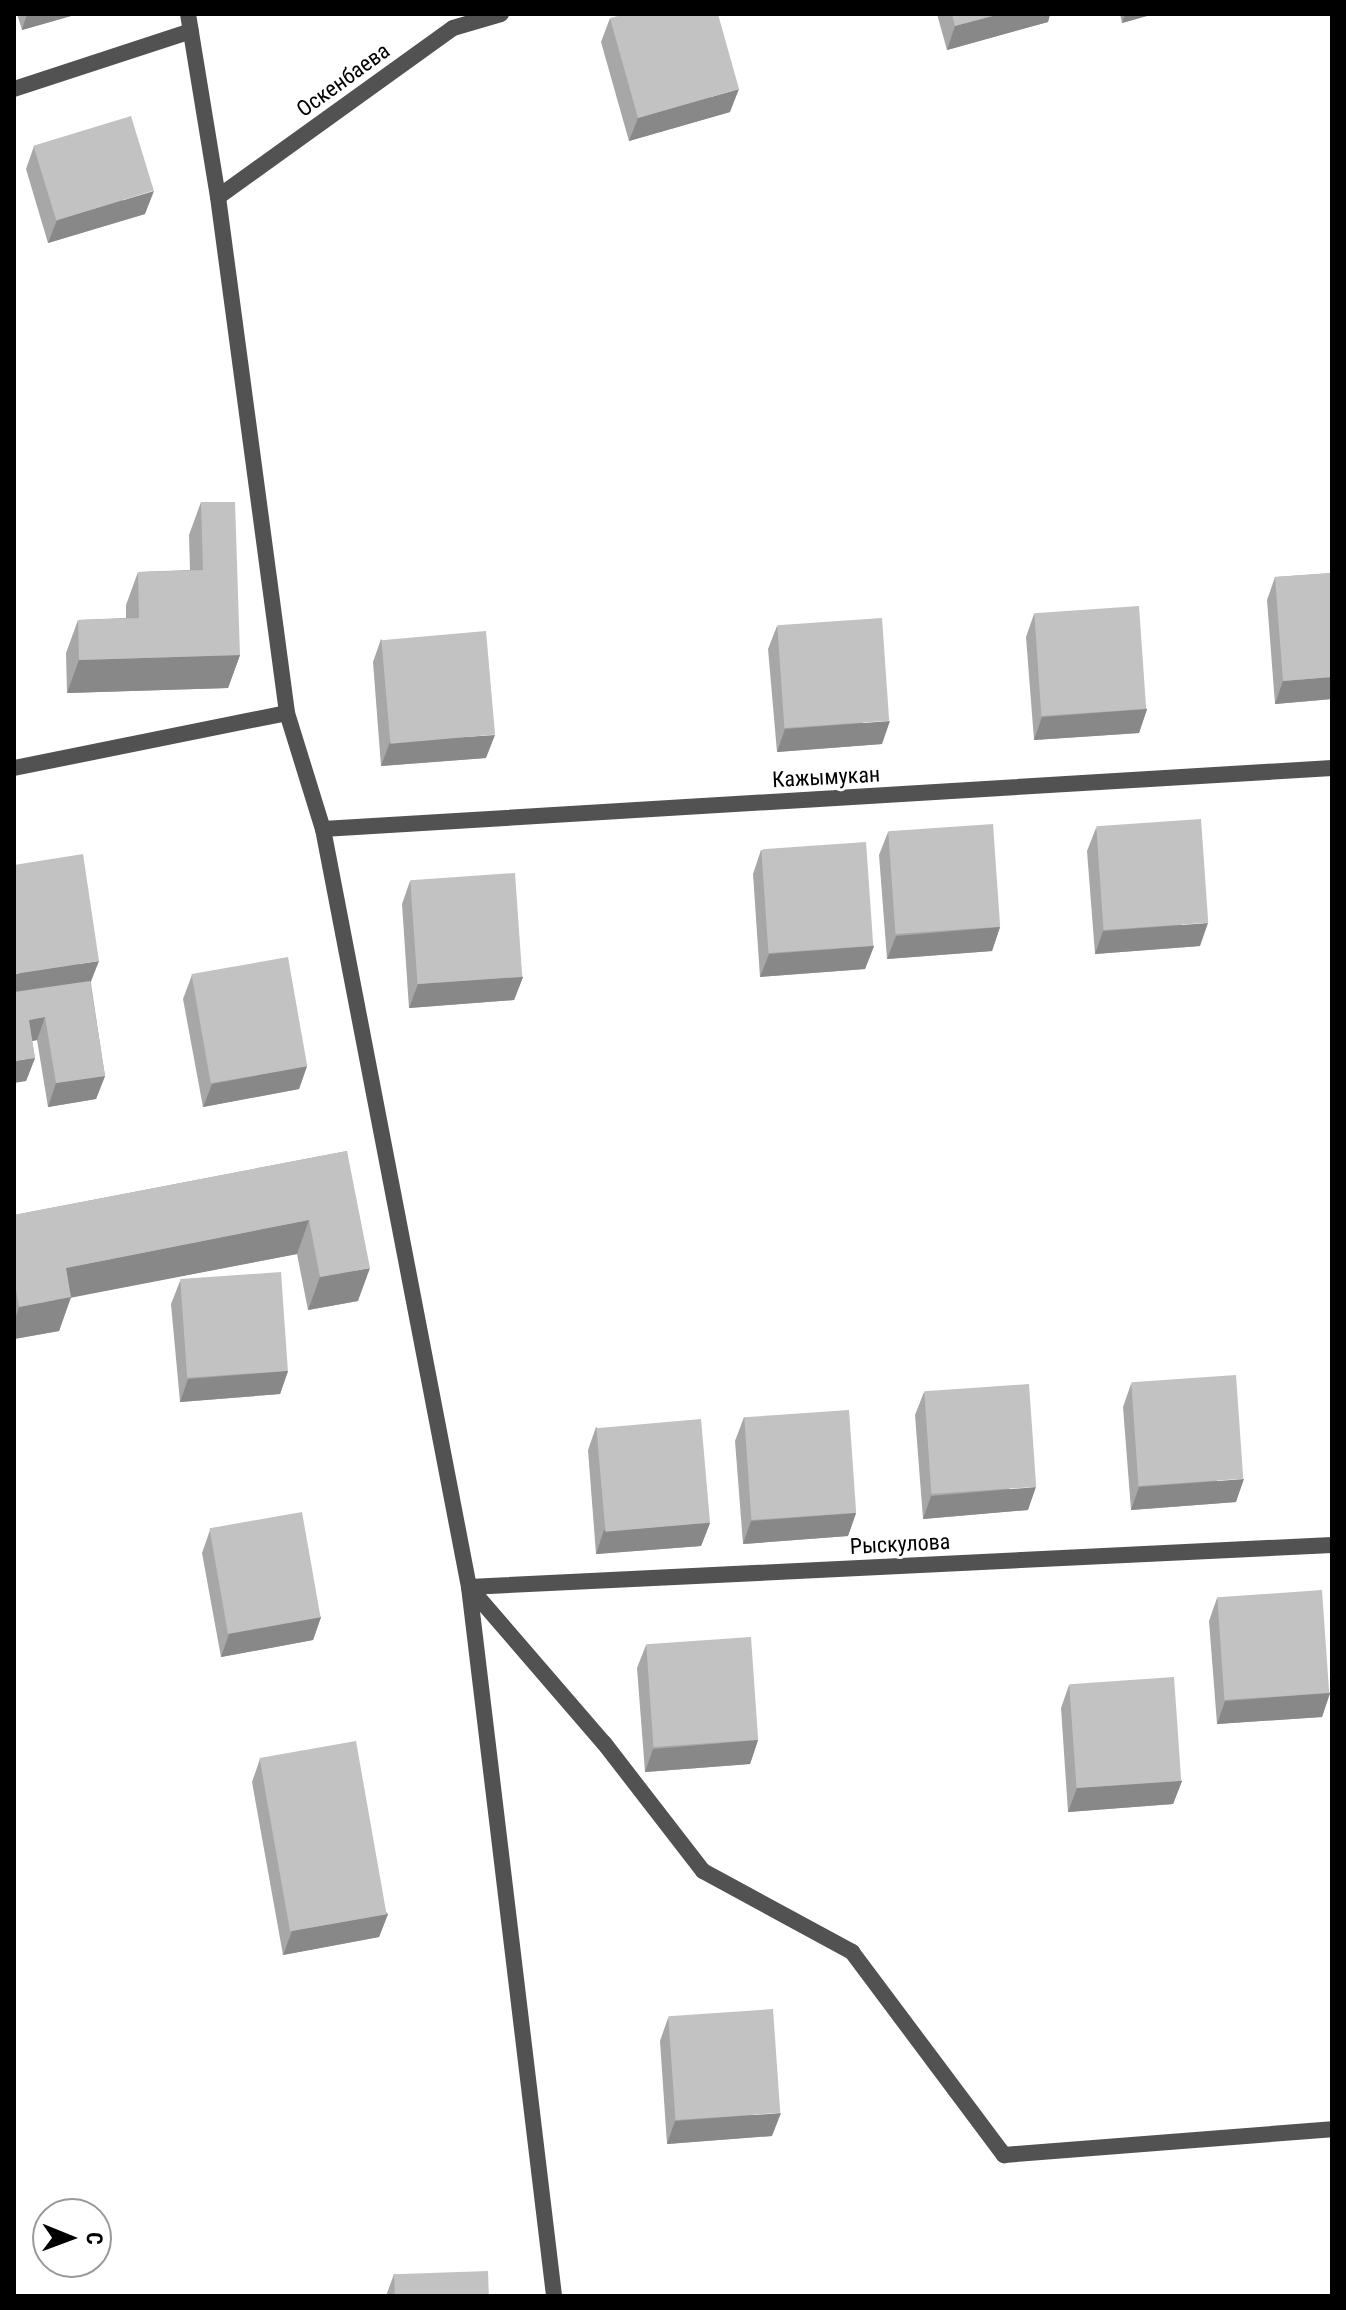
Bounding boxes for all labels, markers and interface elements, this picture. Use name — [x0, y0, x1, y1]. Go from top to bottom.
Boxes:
street label: Оскенбаева — [291, 37, 395, 123]
street label: Кажымукан — [771, 761, 881, 793]
street label: Рыскулова — [849, 1528, 951, 1560]
north arrow — [32, 2198, 112, 2278]
text: С — [82, 2232, 107, 2245]

